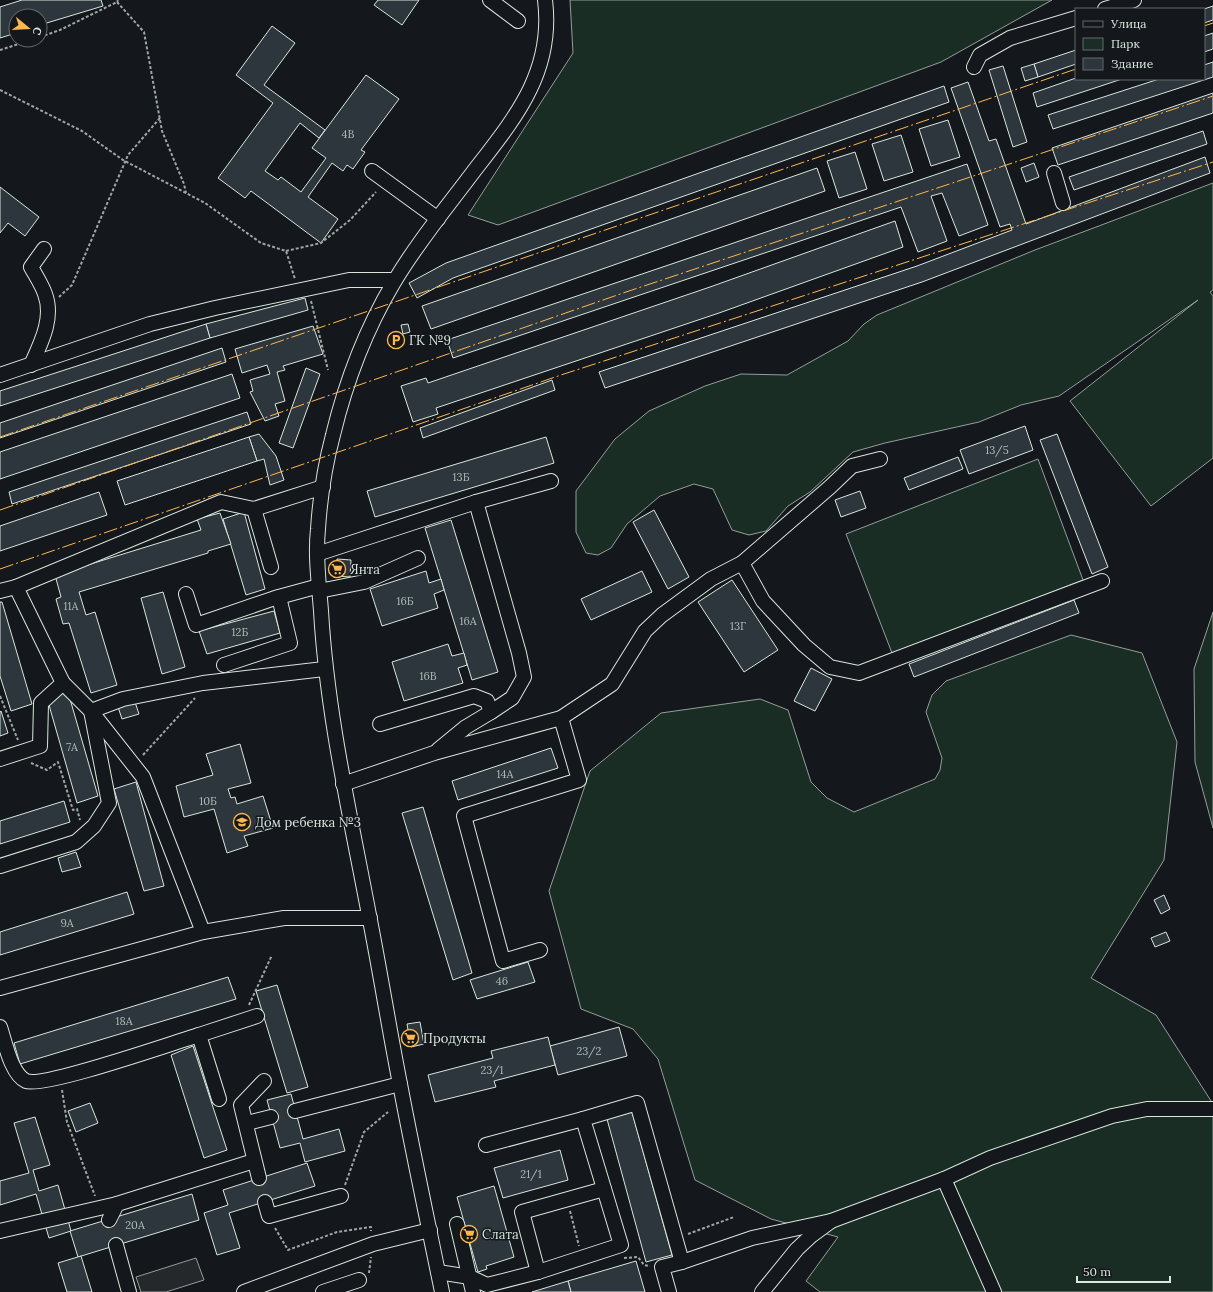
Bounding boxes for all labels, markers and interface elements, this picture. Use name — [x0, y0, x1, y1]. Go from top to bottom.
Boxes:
north arrow — [8, 8, 48, 48]
legend — [1075, 8, 1205, 80]
text: Улица — [1110, 16, 1147, 31]
text: С — [30, 25, 45, 37]
text: Парк — [1111, 36, 1140, 51]
text: Здание — [1111, 56, 1154, 71]
house number: 4В — [342, 127, 355, 141]
parking icon: ГК №9 — [386, 330, 406, 350]
place label: ГК №9 — [409, 332, 451, 349]
house number: 13/5 — [985, 443, 1009, 458]
house number: 13Б — [453, 470, 470, 484]
supermarket icon: Янта — [327, 559, 347, 579]
place label: Янта — [350, 561, 380, 578]
house number: 16Б — [396, 594, 414, 608]
house number: 11А — [63, 599, 80, 613]
house number: 16А — [459, 614, 478, 628]
house number: 13Г — [730, 619, 746, 633]
house number: 12Б — [232, 625, 249, 639]
house number: 16В — [419, 669, 437, 683]
house number: 7А — [66, 740, 79, 754]
house number: 14А — [497, 767, 515, 781]
house number: 10Б — [199, 794, 217, 808]
school or university icon: Дом ребенка №3 — [232, 812, 252, 832]
place label: Дом ребенка №3 — [255, 814, 361, 831]
house number: 9А — [60, 916, 75, 930]
house number: 46 — [496, 974, 508, 988]
house number: 18А — [115, 1014, 134, 1028]
supermarket icon: Продукты — [400, 1028, 420, 1048]
place label: Продукты — [423, 1030, 486, 1047]
house number: 23/2 — [577, 1044, 602, 1059]
house number: 23/1 — [480, 1063, 504, 1078]
house number: 21/1 — [520, 1167, 542, 1182]
house number: 20А — [125, 1218, 146, 1232]
supermarket icon: Слата — [459, 1224, 479, 1244]
place label: Слата — [482, 1226, 519, 1243]
scale bar — [1077, 1258, 1170, 1284]
text: 50 m — [1083, 1264, 1111, 1279]

